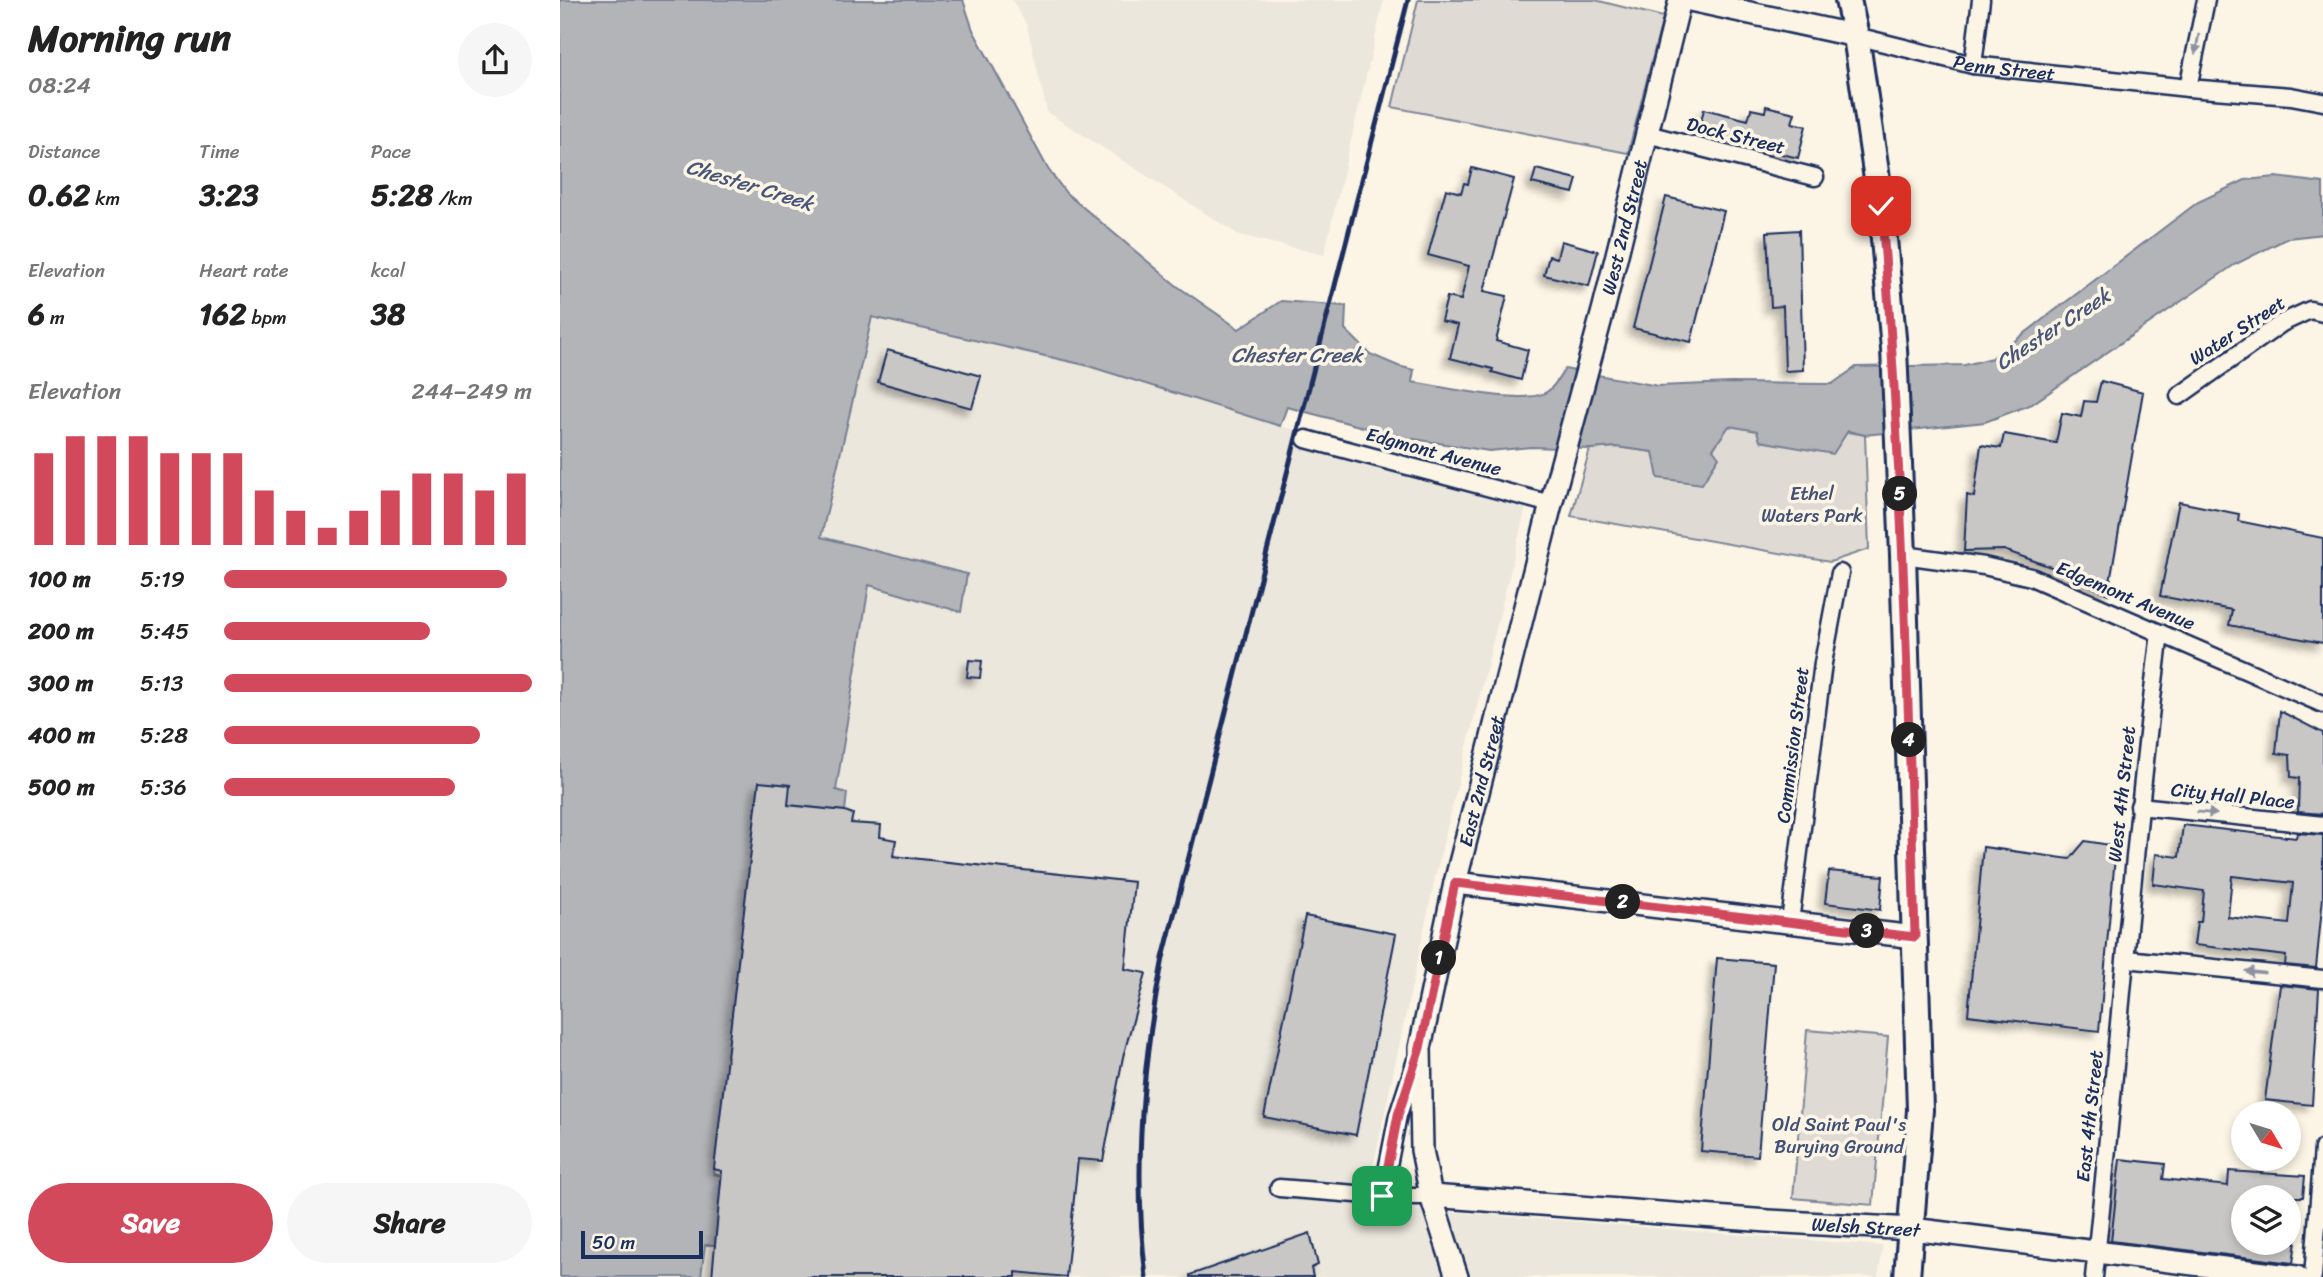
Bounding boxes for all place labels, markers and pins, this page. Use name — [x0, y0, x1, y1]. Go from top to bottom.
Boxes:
pin — [1851, 176, 1911, 236]
pin: 5 — [1882, 476, 1918, 512]
pin: 4 — [1892, 722, 1926, 758]
pin: 2 — [1606, 884, 1640, 920]
pin: 3 — [1850, 914, 1884, 948]
pin: 1 — [1422, 940, 1456, 976]
pin — [1352, 1166, 1412, 1226]

